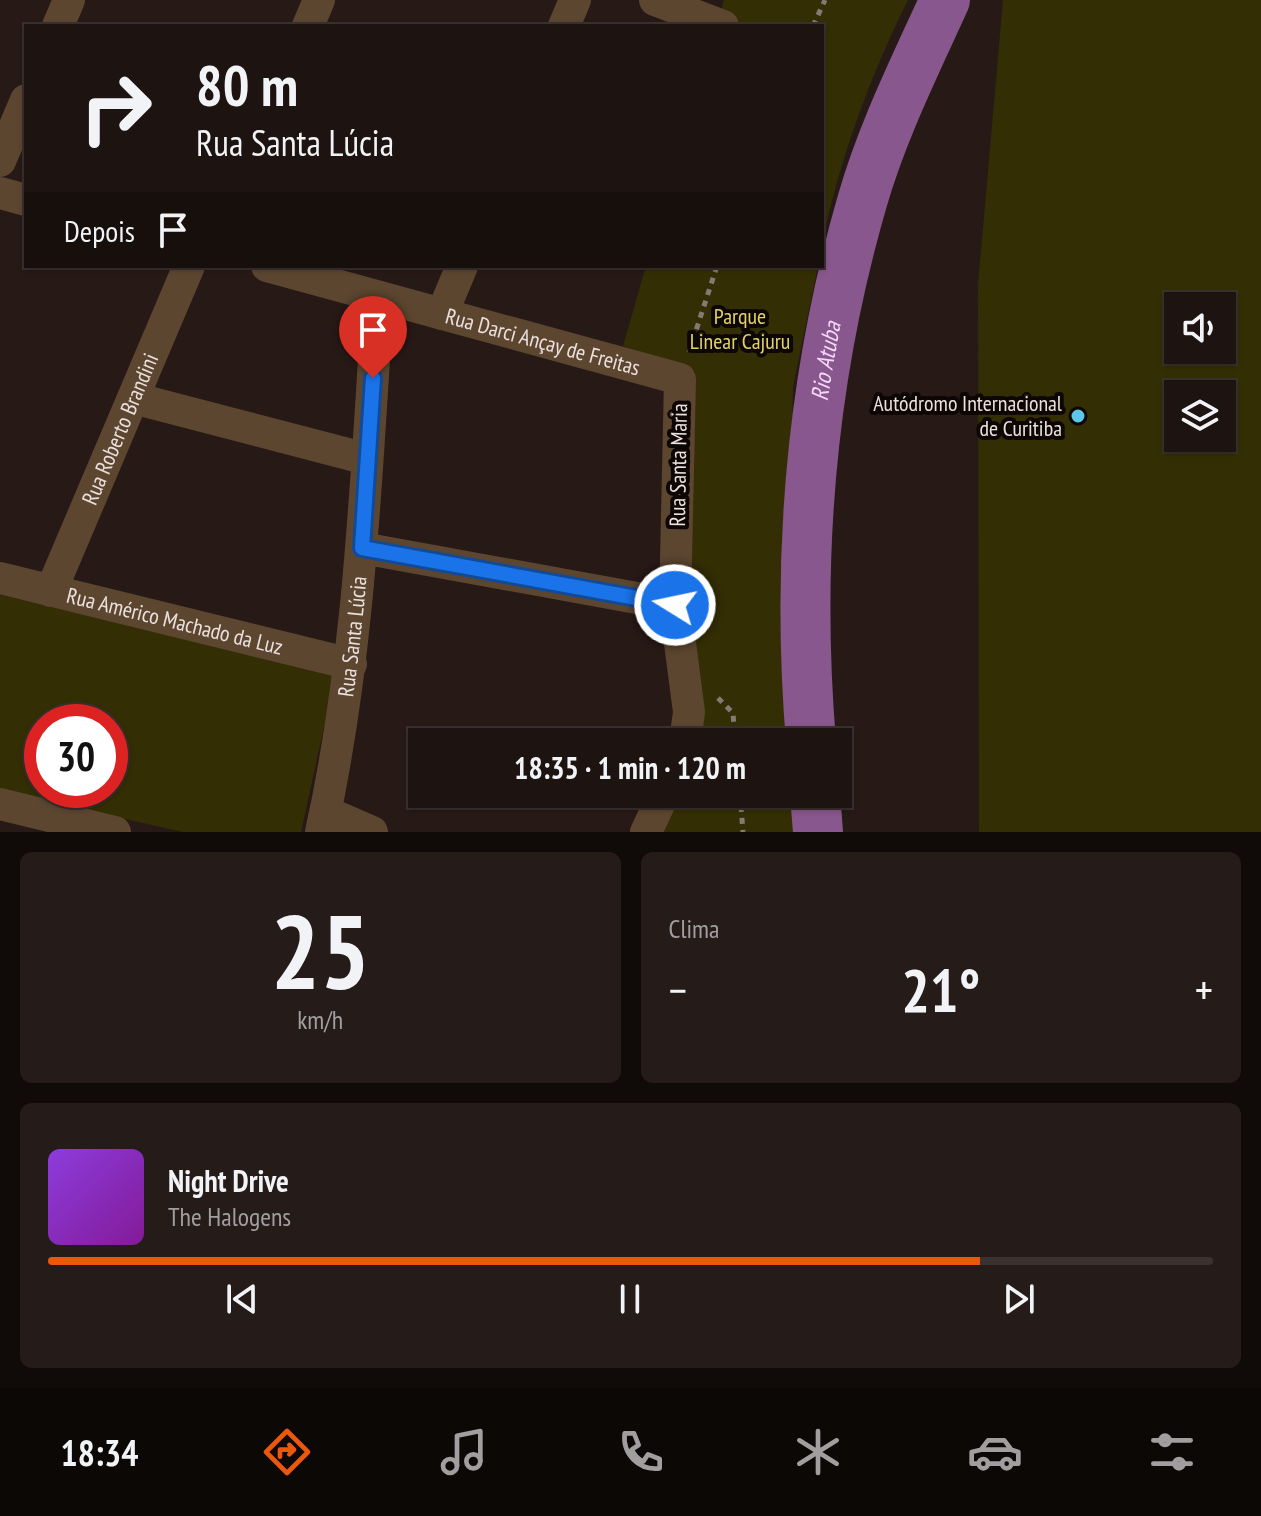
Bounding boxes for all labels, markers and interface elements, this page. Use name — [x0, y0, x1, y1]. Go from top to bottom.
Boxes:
text: 80 m — [196, 49, 298, 121]
icon: right — [64, 56, 168, 160]
text: Rua Santa Lúcia — [196, 119, 394, 166]
icon: arrive — [151, 208, 195, 252]
text: Depois — [64, 211, 135, 250]
map controls — [1164, 292, 1236, 452]
button: sound — [1164, 292, 1236, 364]
pin — [339, 296, 407, 378]
street label: Rua Darci Ançay de Freitas — [443, 302, 643, 381]
park label: Parque Linear Cajuru — [690, 302, 790, 355]
icon: arrive — [351, 308, 395, 352]
water label: Rio Atuba — [804, 318, 848, 403]
street label: Rua Roberto Brandini — [75, 349, 164, 509]
button: layers — [1164, 380, 1236, 452]
place label: Autódromo Internacional de Curitiba — [873, 389, 1063, 442]
street label: Rua Santa Maria — [663, 403, 693, 527]
marker: Autódromo Internacional de Curitiba — [1069, 407, 1087, 425]
position arrow — [633, 563, 717, 647]
street label: Rua Santa Lúcia — [331, 575, 373, 699]
street label: Rua Américo Machado da Luz — [64, 581, 286, 661]
speed limit sign: 30 — [24, 704, 128, 808]
text: 18:35 · 1 min · 120 m — [514, 748, 746, 787]
text: 25 — [271, 883, 370, 1018]
text: Clima — [669, 912, 719, 945]
text: 21° — [901, 951, 980, 1029]
text: − — [669, 961, 687, 1018]
text: + — [1195, 961, 1213, 1018]
text: km/h — [297, 1003, 343, 1036]
text: Night Drive — [168, 1161, 289, 1200]
text: The Halogens — [168, 1200, 291, 1233]
icon: previous — [220, 1277, 264, 1321]
icon: pause — [608, 1277, 652, 1321]
icon: next — [997, 1277, 1041, 1321]
icon: directions — [259, 1424, 315, 1480]
icon: music — [436, 1424, 492, 1480]
icon: phone — [613, 1424, 669, 1480]
icon: climate — [790, 1424, 846, 1480]
icon: car — [967, 1424, 1023, 1480]
icon: filters — [1144, 1424, 1200, 1480]
text: 18:34 — [61, 1429, 138, 1476]

